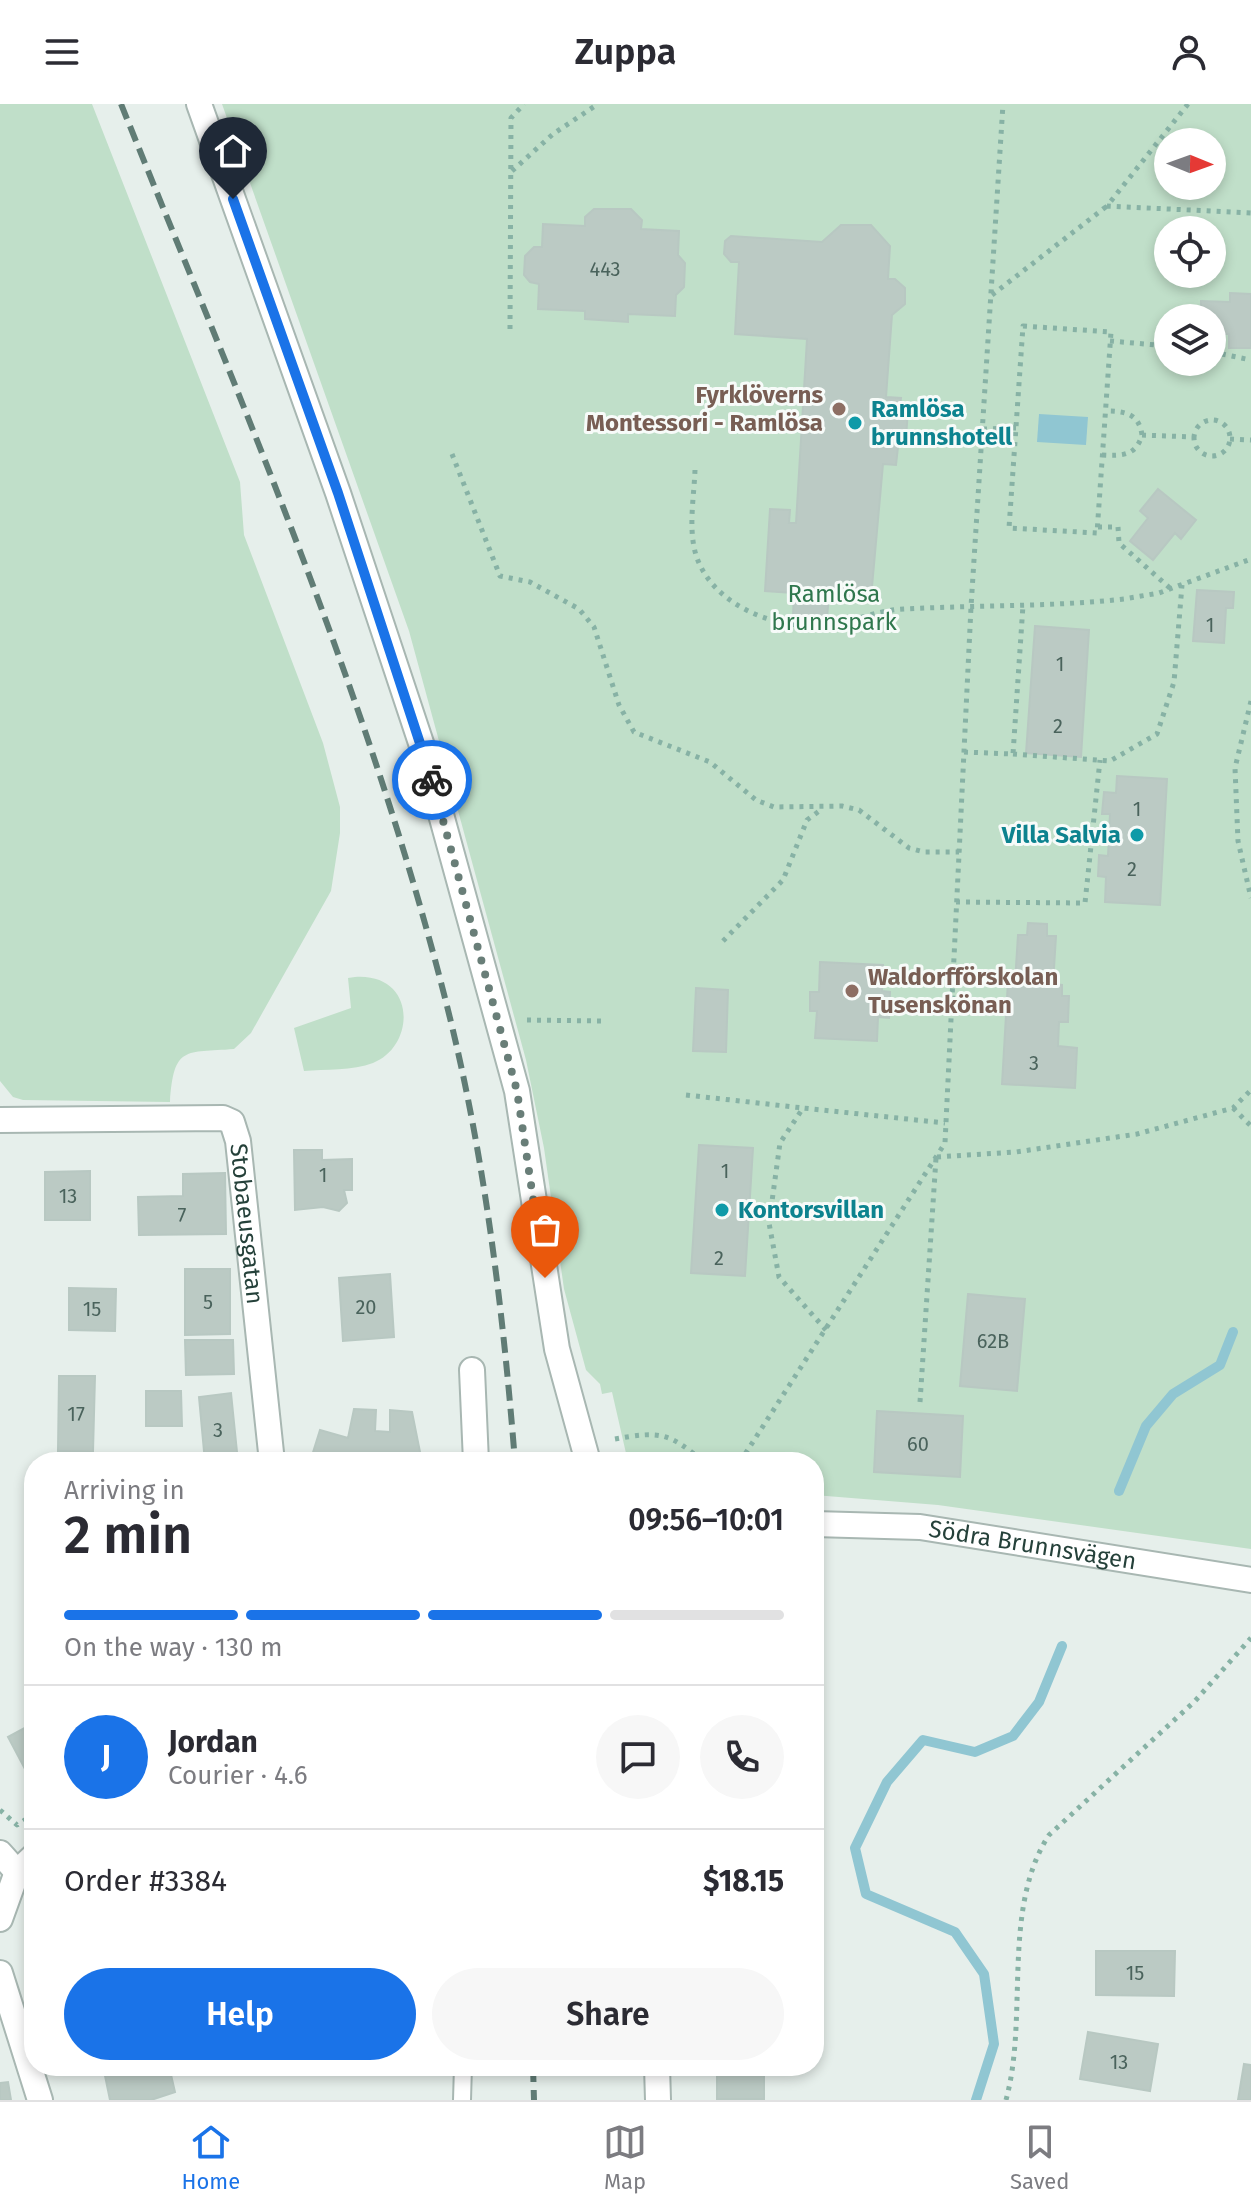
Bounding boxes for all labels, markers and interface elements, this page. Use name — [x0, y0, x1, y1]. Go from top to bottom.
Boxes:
icon: menu — [40, 30, 84, 74]
text: Zuppa — [575, 30, 676, 74]
icon: person — [1167, 30, 1211, 74]
pin — [199, 117, 267, 199]
north arrow — [1154, 128, 1226, 200]
map controls — [1154, 128, 1226, 376]
icon: home — [211, 129, 255, 173]
button: locate — [1154, 216, 1226, 288]
house number: 443 — [590, 257, 620, 281]
button: layers — [1154, 304, 1226, 376]
place label: Fyrklöverns Montessori - Ramlösa — [586, 381, 823, 437]
place label: Ramlösa brunnshotell — [871, 395, 1013, 451]
marker: Fyrklöverns Montessori - Ramlösa — [830, 400, 848, 418]
marker: Ramlösa brunnshotell — [846, 414, 864, 432]
park label: Ramlösa brunnspark — [771, 580, 897, 636]
house number: 1 — [1206, 613, 1214, 637]
house number: 1 — [1056, 652, 1064, 676]
house number: 2 — [1053, 714, 1063, 738]
courier — [392, 740, 472, 820]
icon: bike — [410, 758, 454, 802]
house number: 1 — [1133, 797, 1141, 821]
place label: Villa Salvia — [1001, 821, 1121, 849]
marker: Villa Salvia — [1128, 826, 1146, 844]
house number: 2 — [1127, 857, 1137, 881]
place label: Waldorfförskolan Tusenskönan — [868, 963, 1058, 1019]
marker: Waldorfförskolan Tusenskönan — [843, 982, 861, 1000]
house number: 3 — [1029, 1051, 1039, 1075]
street label: Stobaeusgatan — [224, 1142, 269, 1306]
house number: 1 — [721, 1159, 729, 1183]
house number: 1 — [319, 1163, 327, 1187]
house number: 13 — [59, 1184, 77, 1208]
pin — [511, 1196, 579, 1278]
place label: Kontorsvillan — [738, 1196, 884, 1224]
marker: Kontorsvillan — [713, 1201, 731, 1219]
house number: 7 — [178, 1203, 187, 1227]
icon: bag — [523, 1208, 567, 1252]
house number: 2 — [714, 1246, 724, 1270]
house number: 5 — [203, 1290, 213, 1314]
house number: 20 — [355, 1295, 377, 1319]
house number: 15 — [83, 1297, 101, 1321]
house number: 62B — [977, 1329, 1009, 1353]
house number: 17 — [67, 1402, 85, 1426]
house number: 3 — [213, 1418, 223, 1442]
house number: 60 — [907, 1432, 929, 1456]
text: Arriving in — [64, 1475, 185, 1506]
text: 09:56–10:01 — [628, 1502, 784, 1538]
text: 2 min — [64, 1504, 192, 1567]
street label: Södra Brunnsvägen — [927, 1515, 1138, 1575]
text: On the way · 130 m — [64, 1632, 283, 1663]
button: chat — [596, 1715, 680, 1799]
button: phone — [700, 1715, 784, 1799]
text: Jordan — [168, 1724, 258, 1760]
text: J — [101, 1739, 111, 1775]
text: Courier · 4.6 — [168, 1760, 308, 1791]
text: Order #3384 — [64, 1863, 227, 1899]
text: $18.15 — [703, 1863, 784, 1899]
house number: 15 — [1126, 1961, 1144, 1985]
button: Help — [64, 1968, 416, 2060]
button: Share — [432, 1968, 784, 2060]
house number: 13 — [1110, 2050, 1128, 2074]
tab: Home — [181, 2120, 240, 2195]
tab: Map — [603, 2120, 647, 2195]
tab: Saved — [1010, 2120, 1070, 2195]

